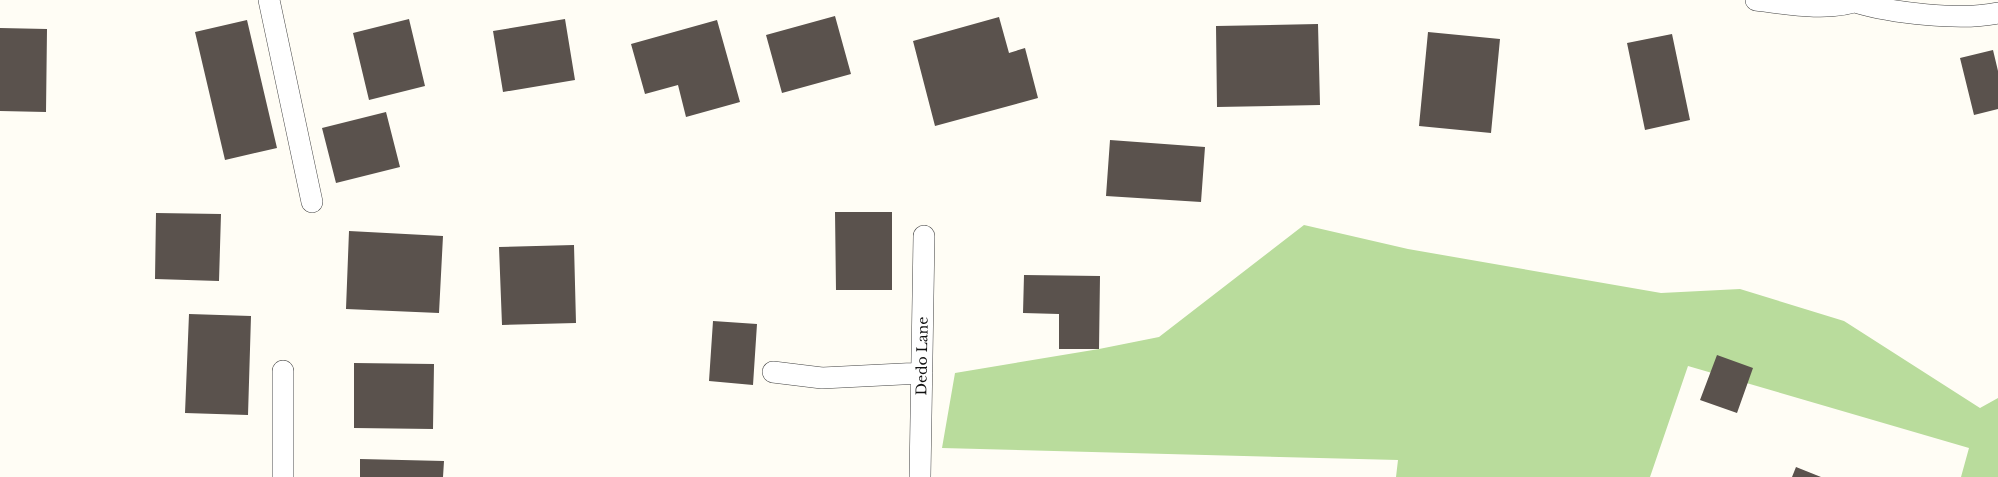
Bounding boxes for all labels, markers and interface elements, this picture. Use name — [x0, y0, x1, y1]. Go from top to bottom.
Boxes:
street label: Dedo Lane — [912, 317, 932, 395]

